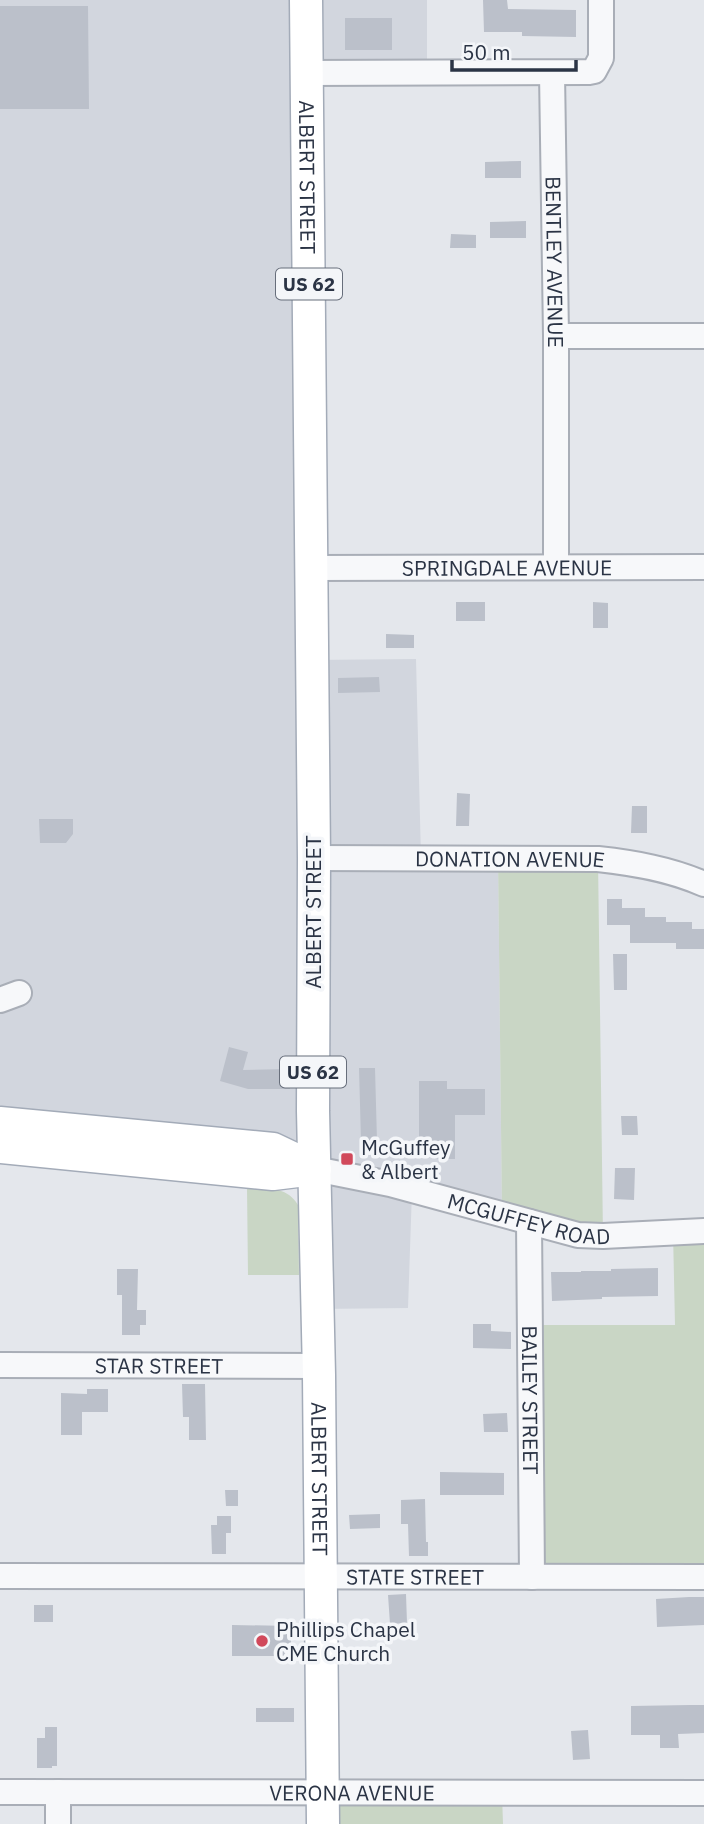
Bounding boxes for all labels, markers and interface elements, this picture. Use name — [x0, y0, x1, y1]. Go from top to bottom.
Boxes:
scale bar — [452, 28, 576, 72]
text: 50 m — [462, 38, 511, 66]
street label: ALBERT STREET — [293, 100, 322, 254]
street label: BENTLEY AVENUE — [540, 176, 570, 348]
road number: US 62 — [276, 268, 342, 300]
street label: SPRINGDALE AVENUE — [402, 553, 612, 582]
street label: ALBERT STREET — [299, 835, 327, 989]
street label: DONATION AVENUE — [415, 844, 606, 874]
road number: US 62 — [280, 1056, 346, 1088]
place label: McGuffey & Albert — [361, 1133, 451, 1185]
marker: McGuffey & Albert — [339, 1151, 355, 1167]
street label: MCGUFFEY ROAD — [444, 1186, 611, 1250]
street label: BAILEY STREET — [516, 1325, 545, 1475]
street label: STAR STREET — [95, 1351, 223, 1380]
street label: ALBERT STREET — [305, 1402, 335, 1556]
street label: STATE STREET — [346, 1562, 484, 1591]
place label: Phillips Chapel CME Church — [276, 1615, 416, 1667]
marker: Phillips Chapel CME Church — [254, 1633, 270, 1649]
street label: VERONA AVENUE — [269, 1778, 435, 1807]

